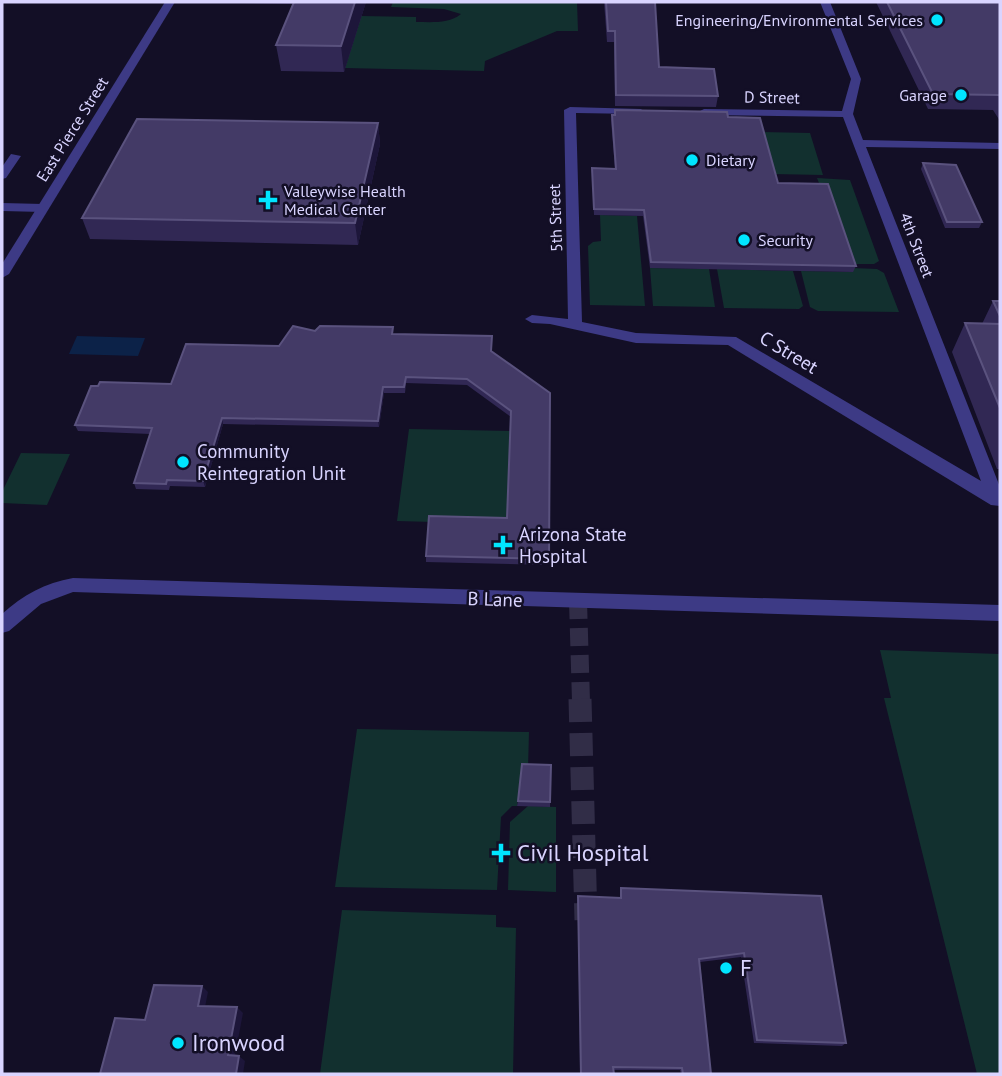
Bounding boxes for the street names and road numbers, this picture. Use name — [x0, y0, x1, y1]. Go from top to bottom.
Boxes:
street label: East Pierce Street — [32, 72, 113, 185]
street label: D Street — [744, 87, 801, 107]
street label: 5th Street — [544, 183, 566, 252]
street label: 4th Street — [895, 210, 939, 281]
street label: C Street — [756, 325, 823, 379]
street label: B Lane — [467, 586, 523, 612]

